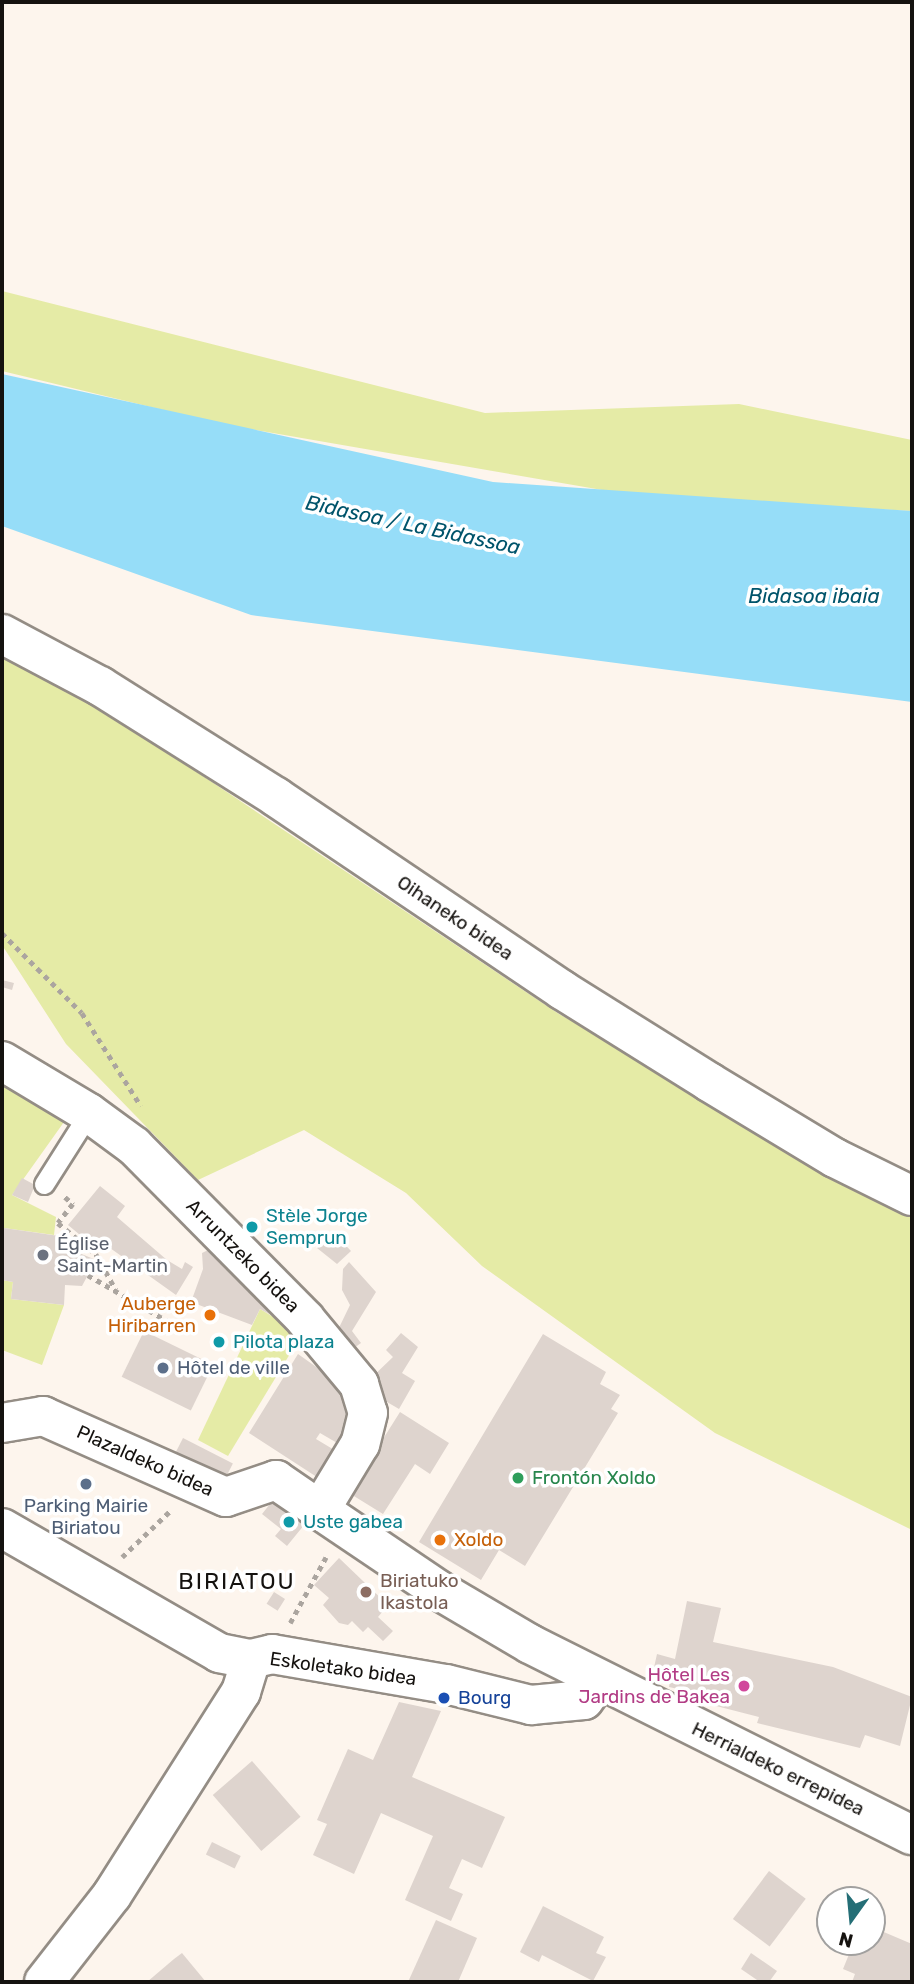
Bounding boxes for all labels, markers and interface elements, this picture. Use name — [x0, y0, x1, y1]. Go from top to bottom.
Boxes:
water label: Bidasoa / La Bidassoa — [303, 490, 523, 560]
water label: Bidasoa ibaia — [748, 583, 880, 609]
street label: Oihaneko bidea — [393, 871, 517, 965]
street label: Arruntzeko bidea — [182, 1195, 304, 1317]
place label: Stèle Jorge Semprun — [266, 1205, 368, 1249]
marker: Stèle Jorge Semprun — [244, 1219, 260, 1235]
place label: Église Saint-Martin — [57, 1233, 168, 1277]
marker: Église Saint-Martin — [35, 1247, 51, 1263]
place label: Auberge Hiribarren — [108, 1293, 196, 1337]
marker: Auberge Hiribarren — [202, 1307, 218, 1323]
place label: Pilota plaza — [233, 1331, 334, 1353]
marker: Pilota plaza — [211, 1334, 227, 1350]
place label: Hôtel de ville — [177, 1357, 290, 1379]
marker: Hôtel de ville — [155, 1360, 171, 1376]
street label: Plazaldeko bidea — [73, 1421, 217, 1501]
place label: Frontón Xoldo — [532, 1467, 656, 1489]
marker: Frontón Xoldo — [510, 1470, 526, 1486]
marker: Parking Mairie Biriatou — [78, 1476, 94, 1492]
place label: Parking Mairie Biriatou — [24, 1495, 148, 1539]
place label: Uste gabea — [303, 1511, 403, 1533]
marker: Uste gabea — [281, 1514, 297, 1530]
place label: Xoldo — [454, 1529, 503, 1551]
marker: Xoldo — [432, 1532, 448, 1548]
district label: BIRIATOU — [179, 1567, 295, 1595]
place label: Biriatuko Ikastola — [380, 1570, 459, 1614]
marker: Biriatuko Ikastola — [358, 1584, 374, 1600]
street label: Eskoletako bidea — [268, 1647, 418, 1691]
place label: Hôtel Les Jardins de Bakea — [579, 1664, 730, 1708]
marker: Hôtel Les Jardins de Bakea — [736, 1678, 752, 1694]
place label: Bourg — [458, 1687, 511, 1709]
marker: Bourg — [436, 1690, 452, 1706]
street label: Herrialdeko errepidea — [688, 1717, 868, 1821]
north arrow — [816, 1886, 886, 1956]
text: N — [836, 1927, 856, 1953]

